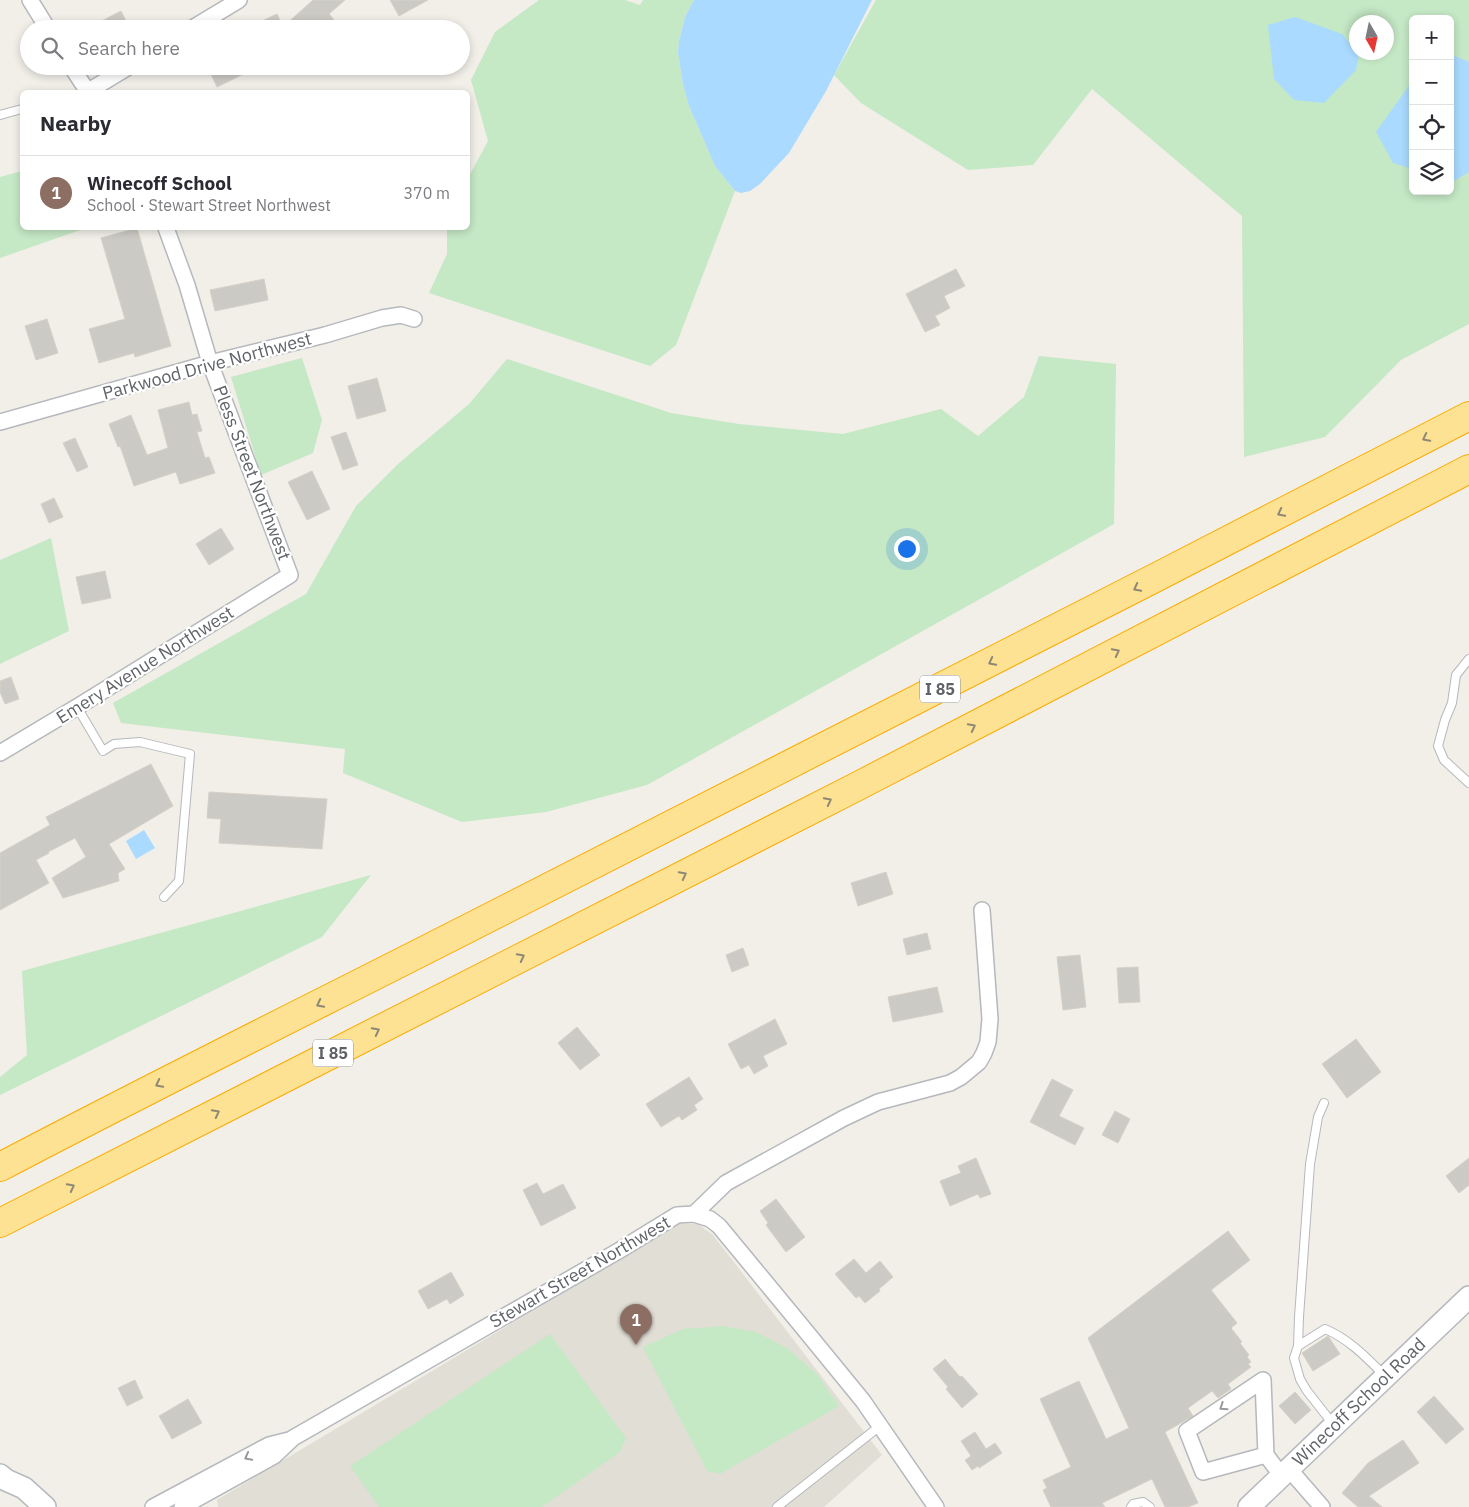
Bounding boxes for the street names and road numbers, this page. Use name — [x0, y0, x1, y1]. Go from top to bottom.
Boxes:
street label: Parkwood Drive Northwest — [100, 327, 314, 405]
street label: Pless Street Northwest — [208, 382, 296, 564]
street label: Emery Avenue Northwest — [52, 601, 238, 729]
road number: I 85 — [920, 676, 960, 702]
road number: I 85 — [313, 1040, 353, 1066]
street label: Stewart Street Northwest — [485, 1210, 674, 1333]
street label: Winecoff School Road — [1287, 1333, 1430, 1471]

